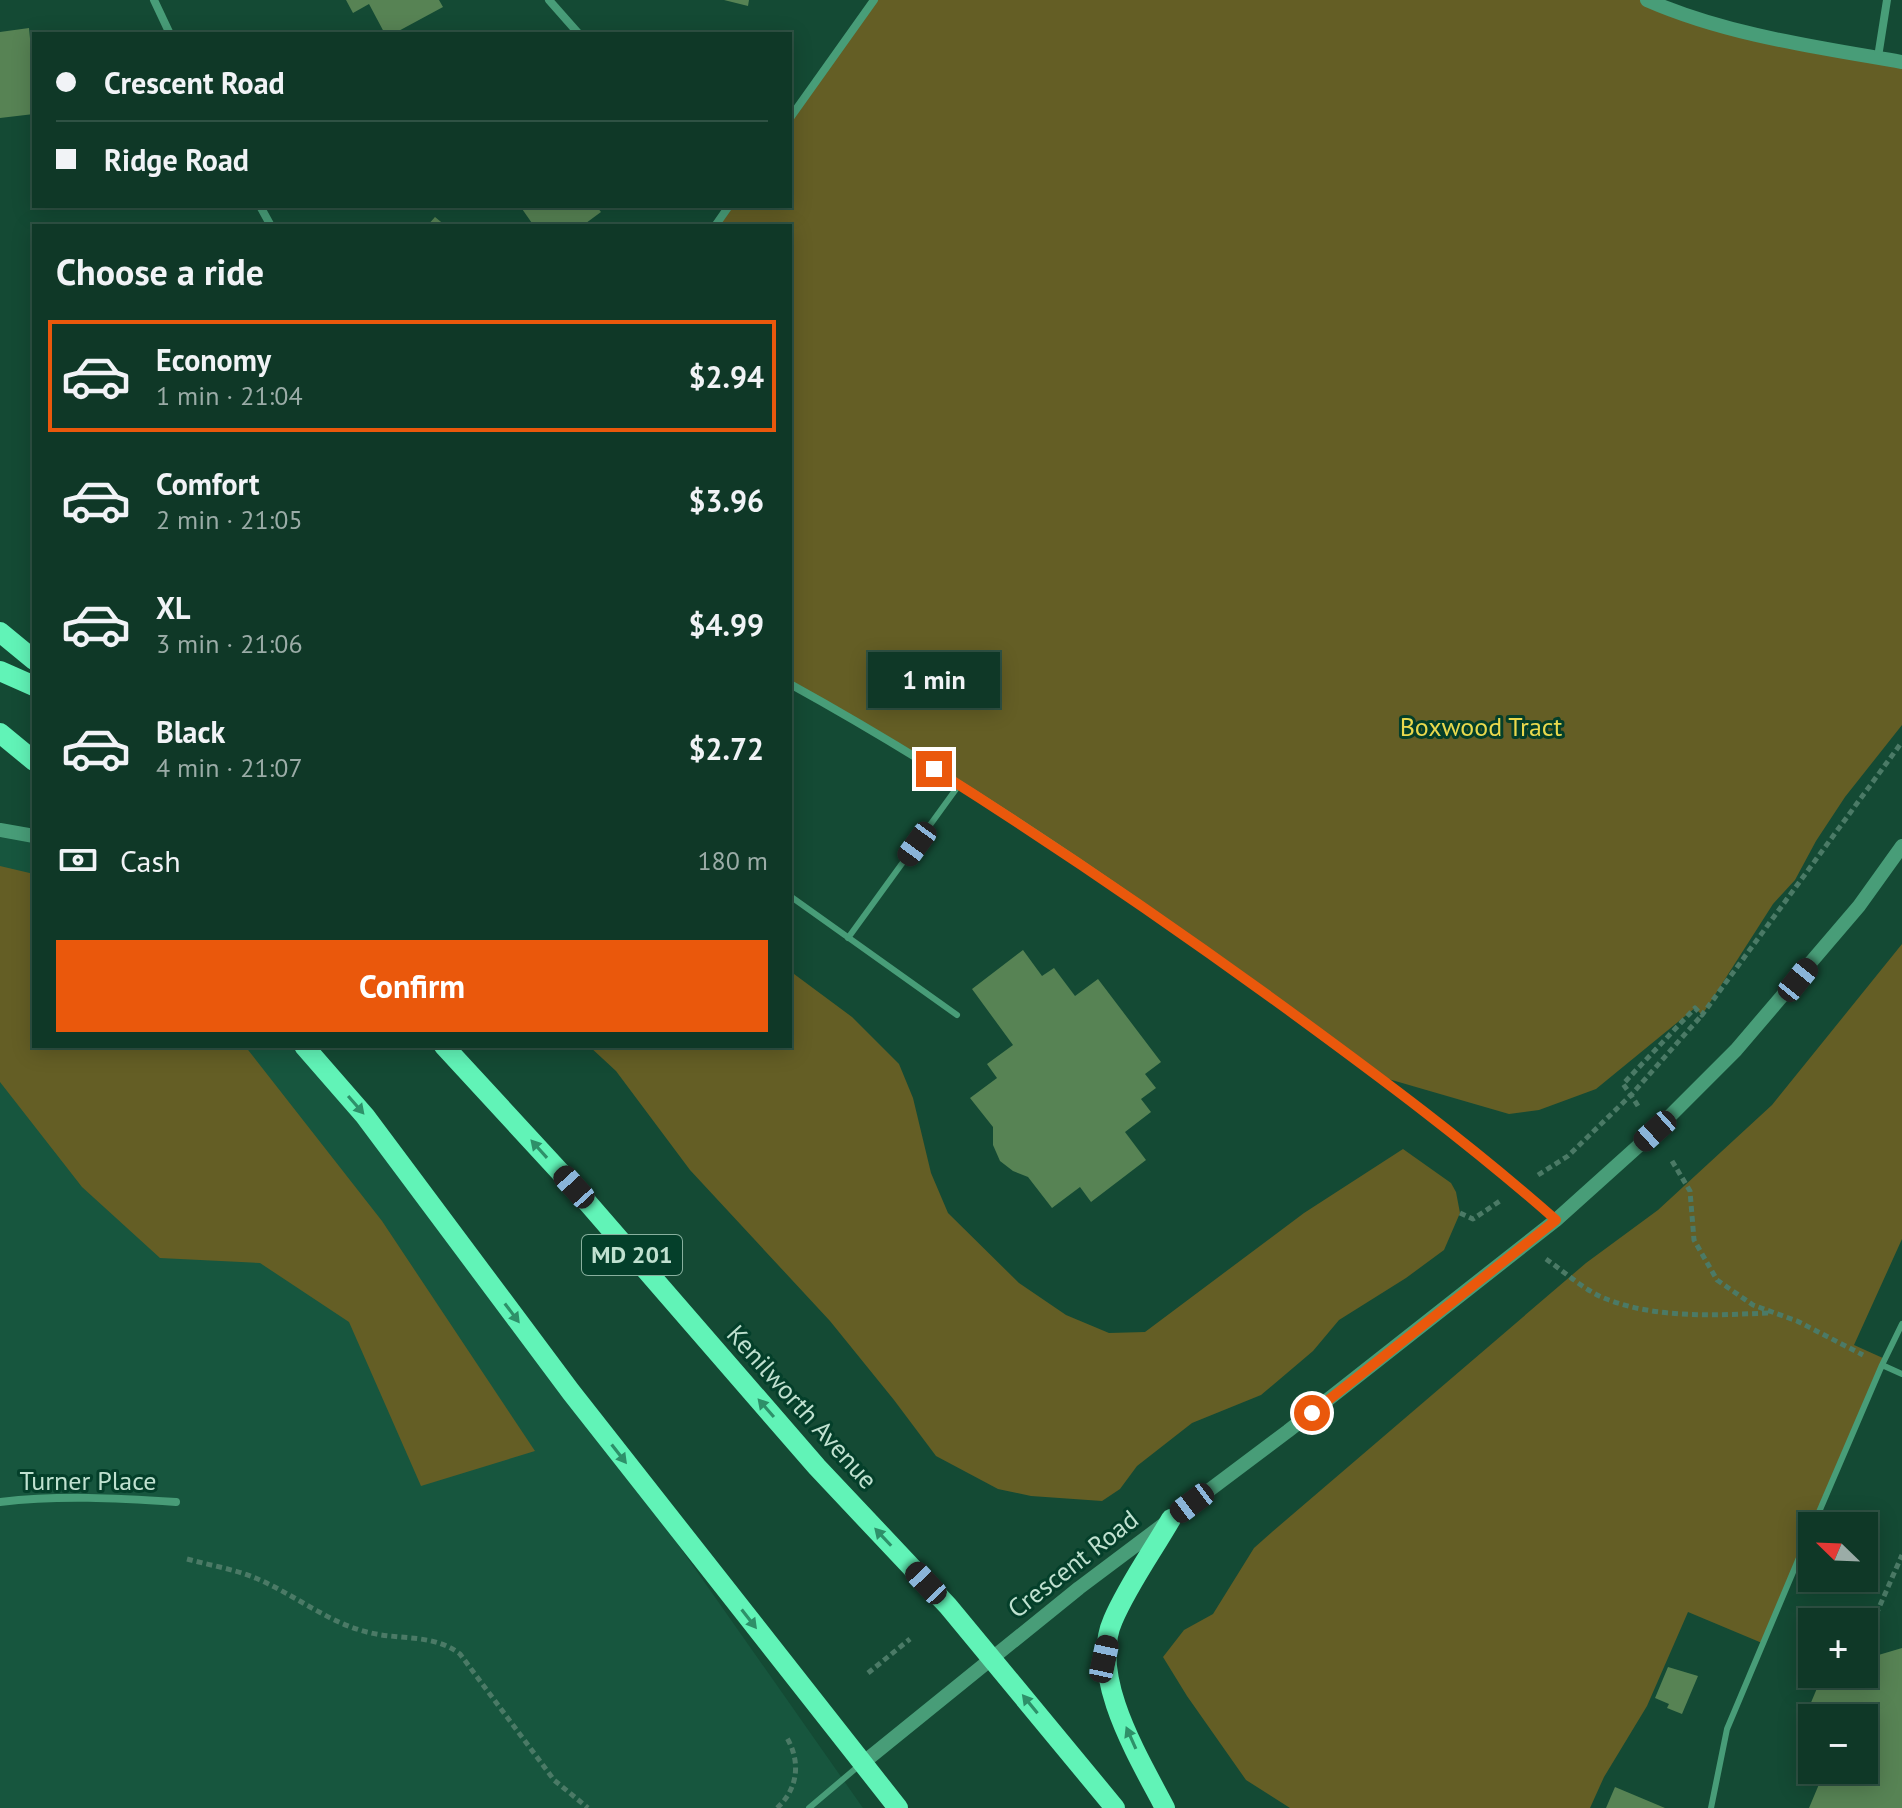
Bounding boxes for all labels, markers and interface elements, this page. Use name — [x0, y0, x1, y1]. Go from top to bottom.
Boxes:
text: Crescent Road — [104, 63, 285, 102]
text: Ridge Road — [104, 140, 249, 179]
text: Choose a ride — [56, 248, 264, 295]
icon: car — [60, 340, 132, 412]
text: Economy — [156, 340, 271, 379]
text: $2.94 — [689, 357, 764, 396]
text: 1 min · 21:04 — [156, 379, 303, 412]
icon: car — [60, 464, 132, 536]
text: Comfort — [156, 464, 259, 503]
text: $3.96 — [689, 481, 764, 520]
text: 2 min · 21:05 — [156, 503, 303, 536]
icon: car — [60, 588, 132, 660]
text: XL — [156, 588, 190, 627]
text: $4.99 — [689, 605, 764, 644]
text: 3 min · 21:06 — [156, 627, 303, 660]
callout: 1 min — [868, 653, 1000, 709]
text: 1 min — [902, 663, 966, 696]
park label: Boxwood Tract — [1400, 710, 1563, 743]
icon: car — [60, 712, 132, 784]
text: Black — [156, 712, 225, 751]
text: $2.72 — [689, 729, 764, 768]
text: 4 min · 21:07 — [156, 751, 303, 784]
route end — [916, 751, 952, 787]
car — [893, 818, 941, 870]
icon: cash — [56, 838, 100, 882]
text: Cash — [120, 841, 181, 880]
text: 180 m — [697, 844, 768, 877]
button: Confirm — [56, 940, 768, 1032]
car — [1774, 954, 1822, 1006]
one-way arrow — [346, 1095, 364, 1115]
car — [1629, 1106, 1681, 1156]
one-way arrow — [530, 1140, 548, 1159]
car — [549, 1161, 599, 1213]
road number: MD 201 — [582, 1235, 682, 1275]
one-way arrow — [503, 1302, 519, 1323]
street label: Kenilworth Avenue — [720, 1318, 885, 1495]
route start — [1294, 1395, 1330, 1431]
one-way arrow — [758, 1398, 775, 1418]
one-way arrow — [611, 1444, 627, 1464]
street label: Turner Place — [19, 1464, 157, 1497]
car — [1166, 1479, 1218, 1527]
street label: Crescent Road — [1001, 1502, 1145, 1625]
north arrow — [1798, 1512, 1878, 1592]
map controls — [1798, 1512, 1878, 1784]
one-way arrow — [875, 1528, 893, 1547]
car — [901, 1557, 951, 1609]
button: + — [1798, 1608, 1878, 1688]
one-way arrow — [741, 1609, 757, 1629]
car — [1087, 1633, 1121, 1685]
one-way arrow — [1022, 1694, 1039, 1714]
button: − — [1798, 1704, 1878, 1784]
one-way arrow — [1124, 1726, 1138, 1750]

